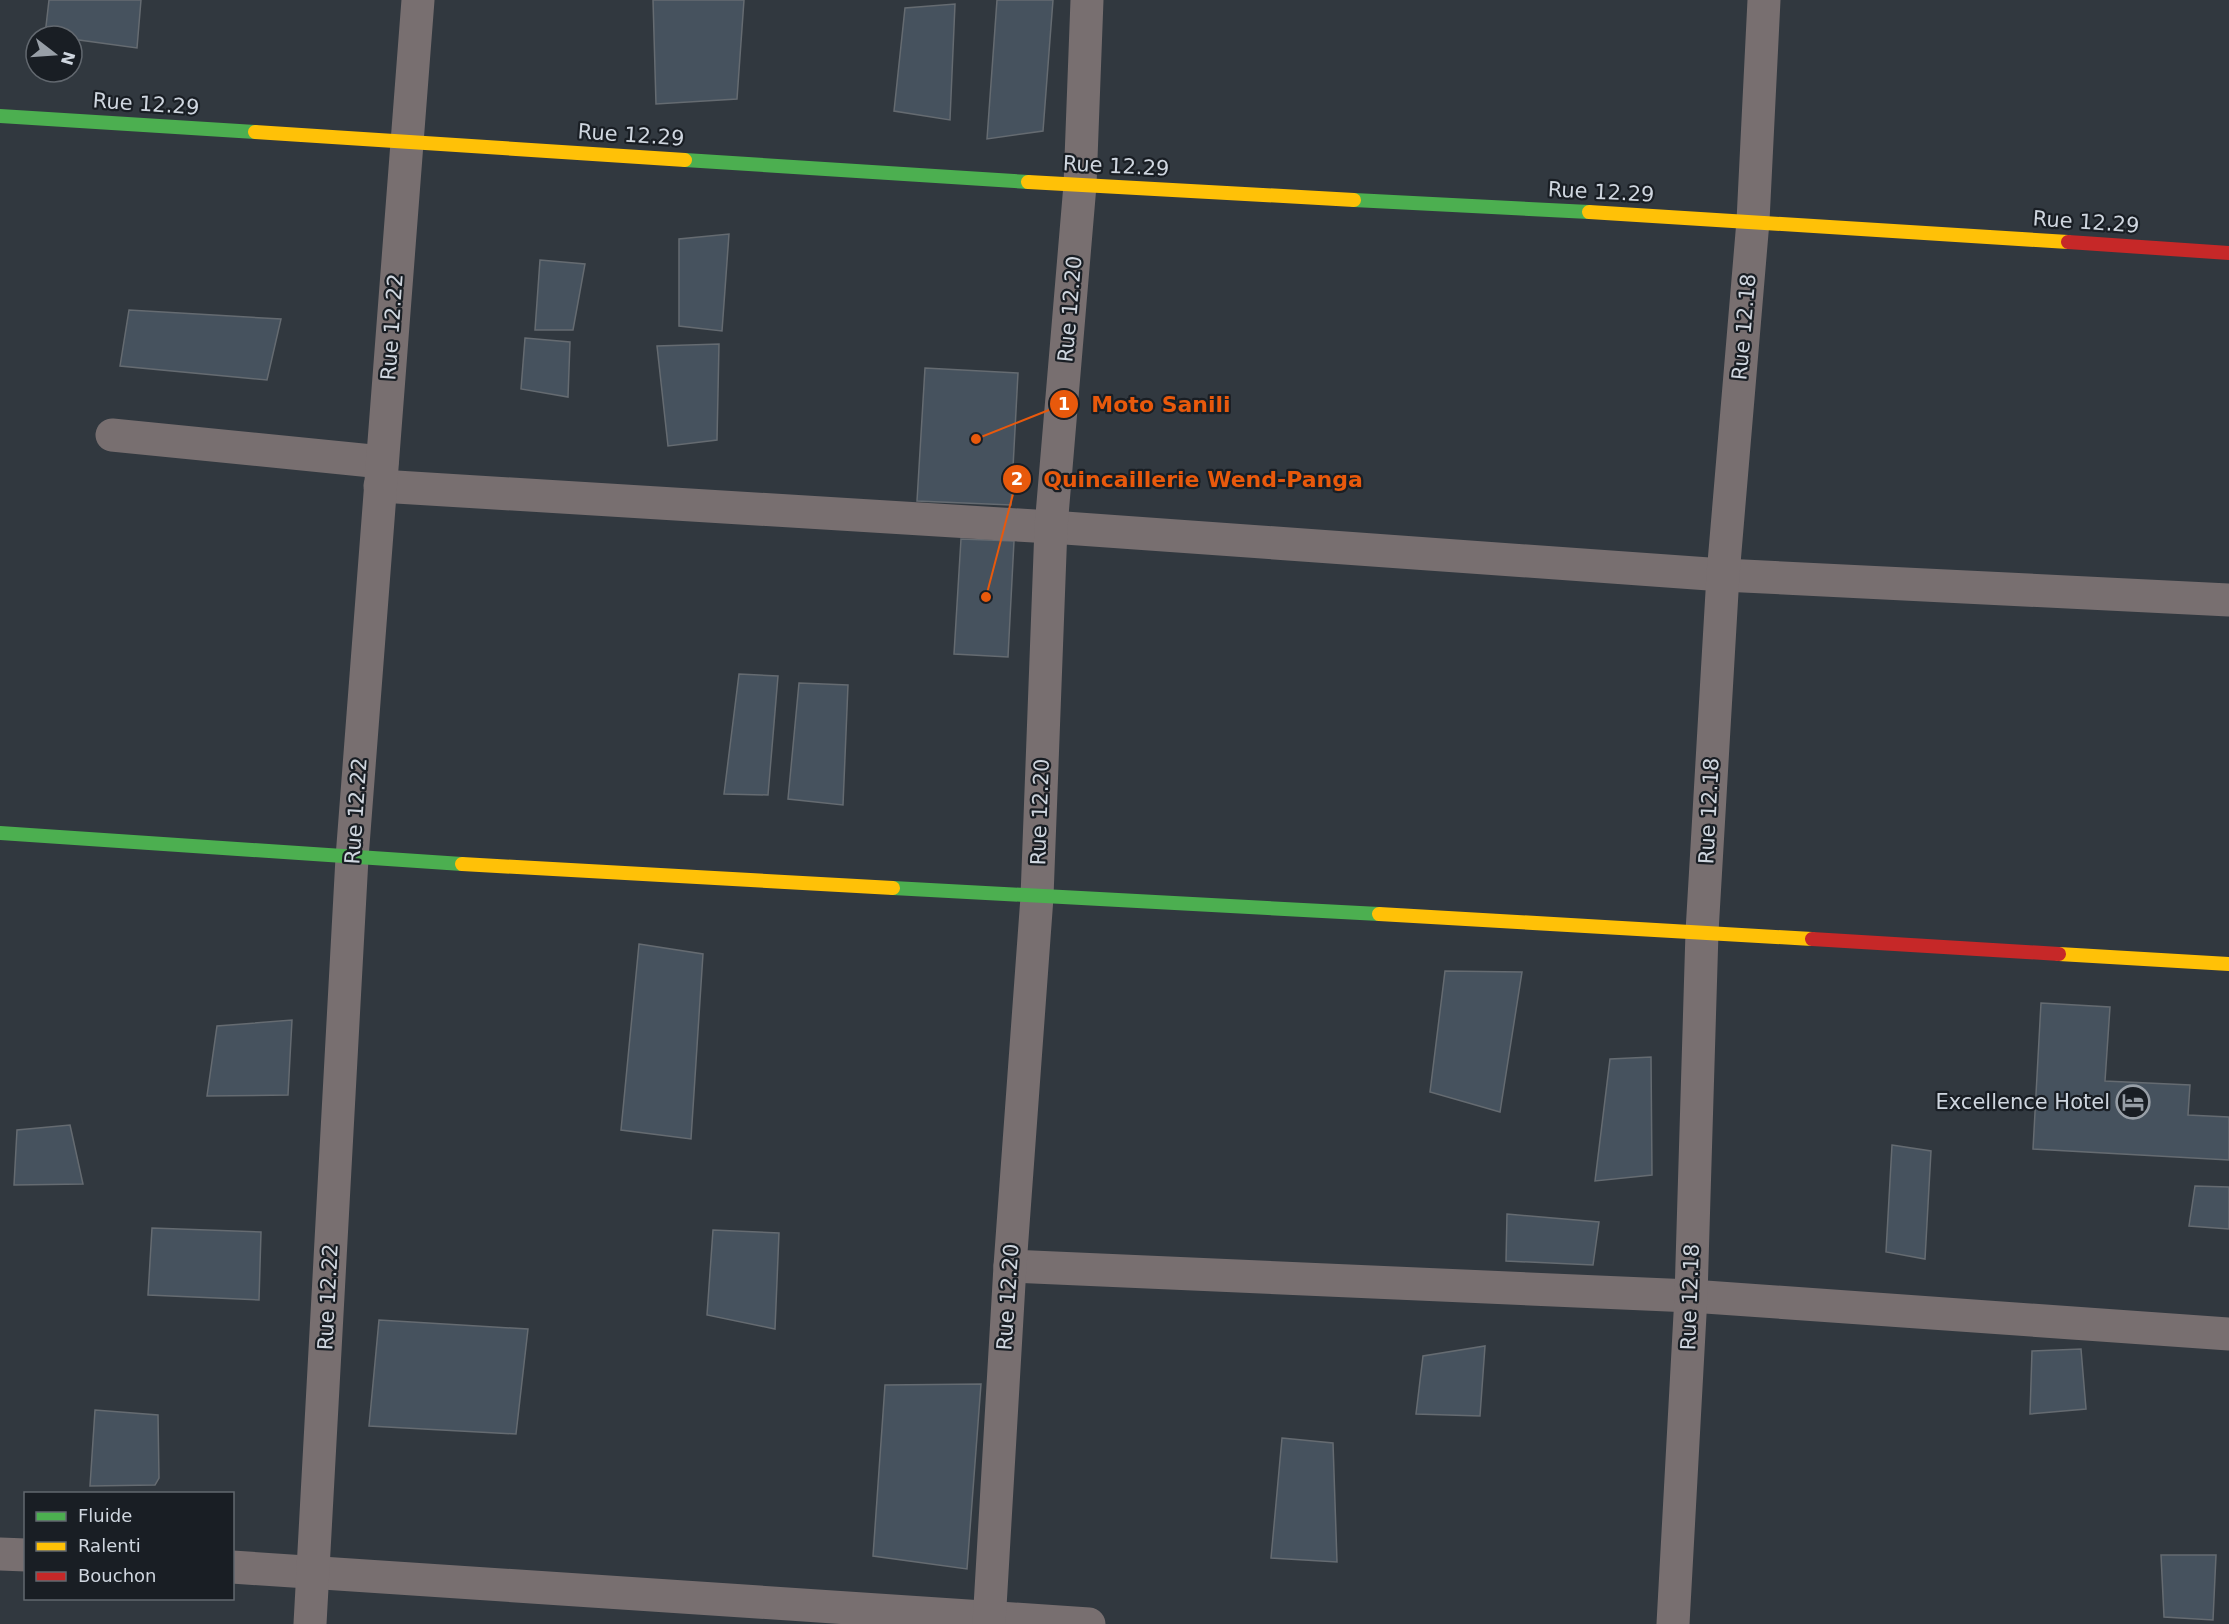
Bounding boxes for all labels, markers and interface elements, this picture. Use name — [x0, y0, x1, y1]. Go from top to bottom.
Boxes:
north arrow — [24, 24, 84, 84]
text: N — [57, 49, 79, 67]
street label: Rue 12.29 — [92, 88, 200, 120]
street label: Rue 12.29 — [577, 119, 685, 151]
street label: Rue 12.29 — [1062, 151, 1170, 181]
street label: Rue 12.29 — [1547, 177, 1655, 207]
street label: Rue 12.29 — [2032, 206, 2140, 238]
street label: Rue 12.20 — [1053, 255, 1087, 363]
street label: Rue 12.22 — [376, 273, 408, 381]
street label: Rue 12.18 — [1727, 273, 1761, 381]
callout: Moto Sanili — [1049, 384, 1243, 424]
text: Moto Sanili — [1091, 392, 1231, 417]
text: 1 — [1058, 393, 1070, 414]
callout: Quincaillerie Wend-Panga — [1002, 459, 1375, 499]
text: Quincaillerie Wend-Panga — [1043, 467, 1363, 492]
text: 2 — [1011, 468, 1023, 489]
street label: Rue 12.22 — [340, 757, 372, 865]
street label: Rue 12.18 — [1694, 757, 1724, 865]
street label: Rue 12.20 — [1026, 758, 1054, 866]
hotel icon: Excellence Hotel — [2115, 1084, 2151, 1120]
place label: Excellence Hotel — [1936, 1090, 2110, 1114]
street label: Rue 12.22 — [313, 1243, 343, 1351]
street label: Rue 12.20 — [992, 1243, 1024, 1351]
street label: Rue 12.18 — [1676, 1243, 1704, 1351]
legend — [24, 1492, 234, 1600]
text: Fluide — [78, 1505, 132, 1526]
text: Ralenti — [78, 1535, 141, 1556]
text: Bouchon — [78, 1565, 157, 1586]

